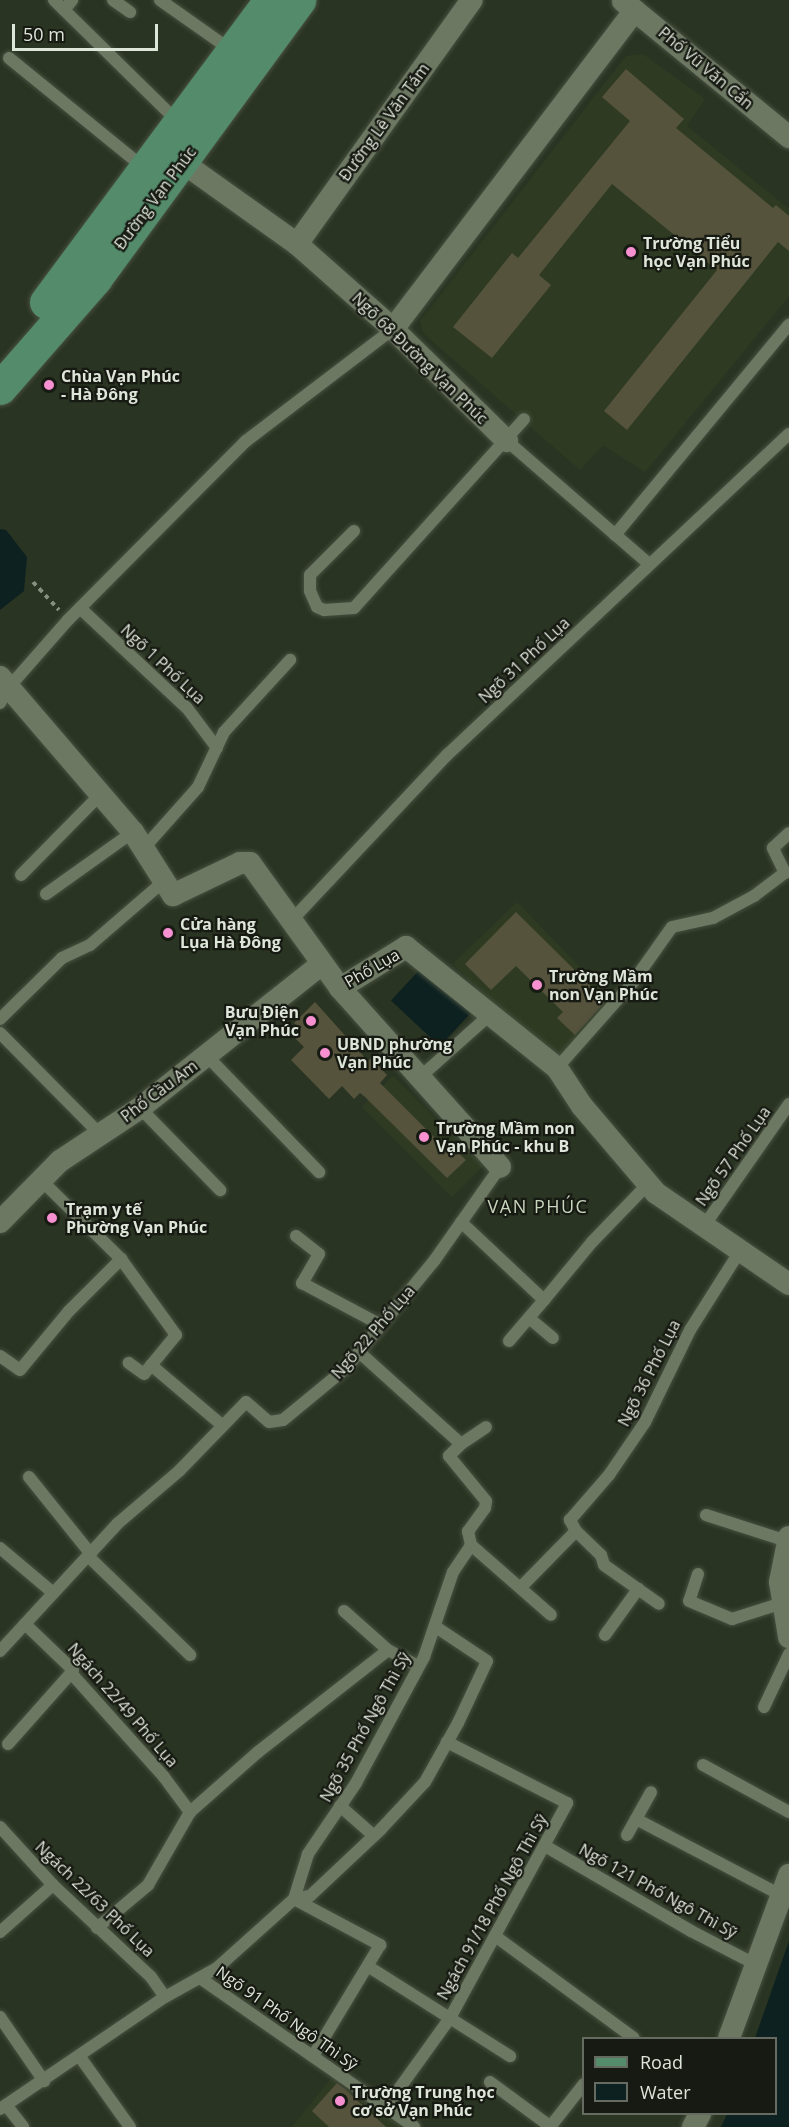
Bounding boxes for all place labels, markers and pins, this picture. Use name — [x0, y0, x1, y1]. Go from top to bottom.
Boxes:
place label: Trường Tiểu học Vạn Phúc — [643, 233, 750, 271]
marker: Trường Tiểu học Vạn Phúc — [624, 245, 638, 259]
place label: Chùa Vạn Phúc - Hà Đông — [61, 366, 180, 404]
marker: Chùa Vạn Phúc - Hà Đông — [42, 378, 56, 392]
place label: Cửa hàng Lụa Hà Đông — [180, 914, 281, 952]
marker: Cửa hàng Lụa Hà Đông — [161, 926, 175, 940]
place label: Trường Mầm non Vạn Phúc — [549, 966, 658, 1004]
marker: Trường Mầm non Vạn Phúc — [530, 978, 544, 992]
place label: Bưu Điện Vạn Phúc — [225, 1002, 299, 1040]
marker: Bưu Điện Vạn Phúc — [304, 1014, 318, 1028]
place label: UBND phường Vạn Phúc — [337, 1034, 452, 1072]
marker: UBND phường Vạn Phúc — [318, 1046, 332, 1060]
place label: Trường Mầm non Vạn Phúc - khu B — [436, 1118, 575, 1156]
marker: Trường Mầm non Vạn Phúc - khu B — [417, 1130, 431, 1144]
place label: Trạm y tế Phường Vạn Phúc — [66, 1199, 207, 1237]
marker: Trạm y tế Phường Vạn Phúc — [43, 1209, 61, 1227]
place label: Trường Trung học cơ sở Vạn Phúc — [352, 2082, 495, 2120]
marker: Trường Trung học cơ sở Vạn Phúc — [333, 2094, 347, 2108]

